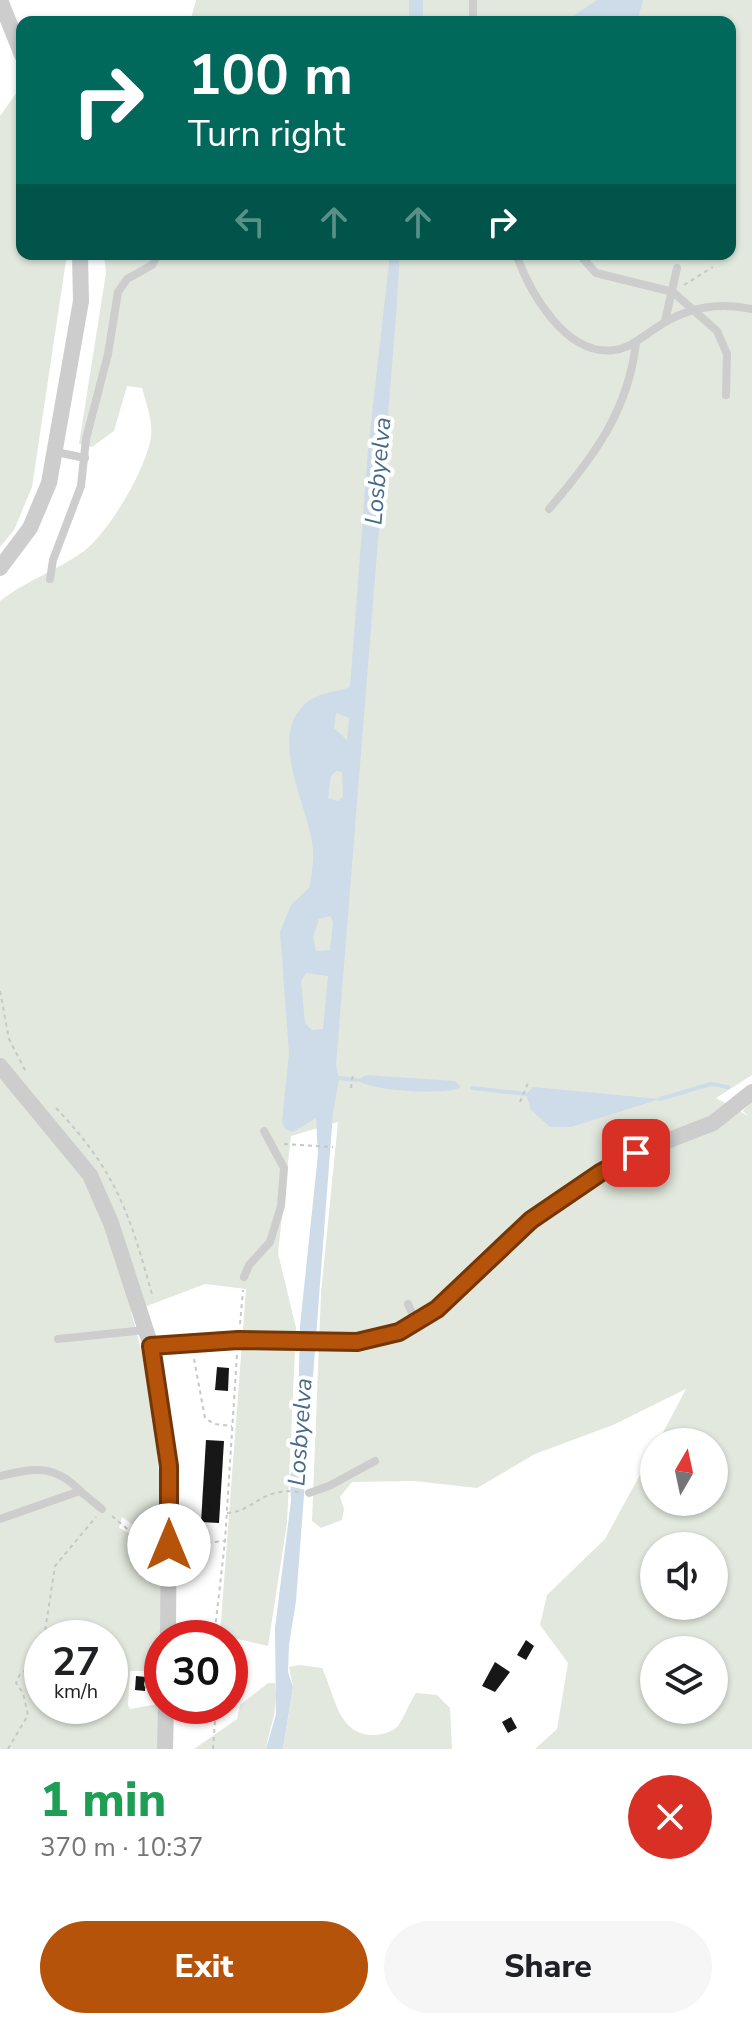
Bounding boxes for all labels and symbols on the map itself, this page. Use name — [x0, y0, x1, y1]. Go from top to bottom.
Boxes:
water label: Losbyelva — [357, 416, 399, 526]
pin — [602, 1119, 670, 1187]
water label: Losbyelva — [280, 1377, 320, 1487]
north arrow — [640, 1428, 728, 1516]
position arrow — [127, 1503, 211, 1587]
speed limit sign: 30 — [144, 1620, 248, 1724]

